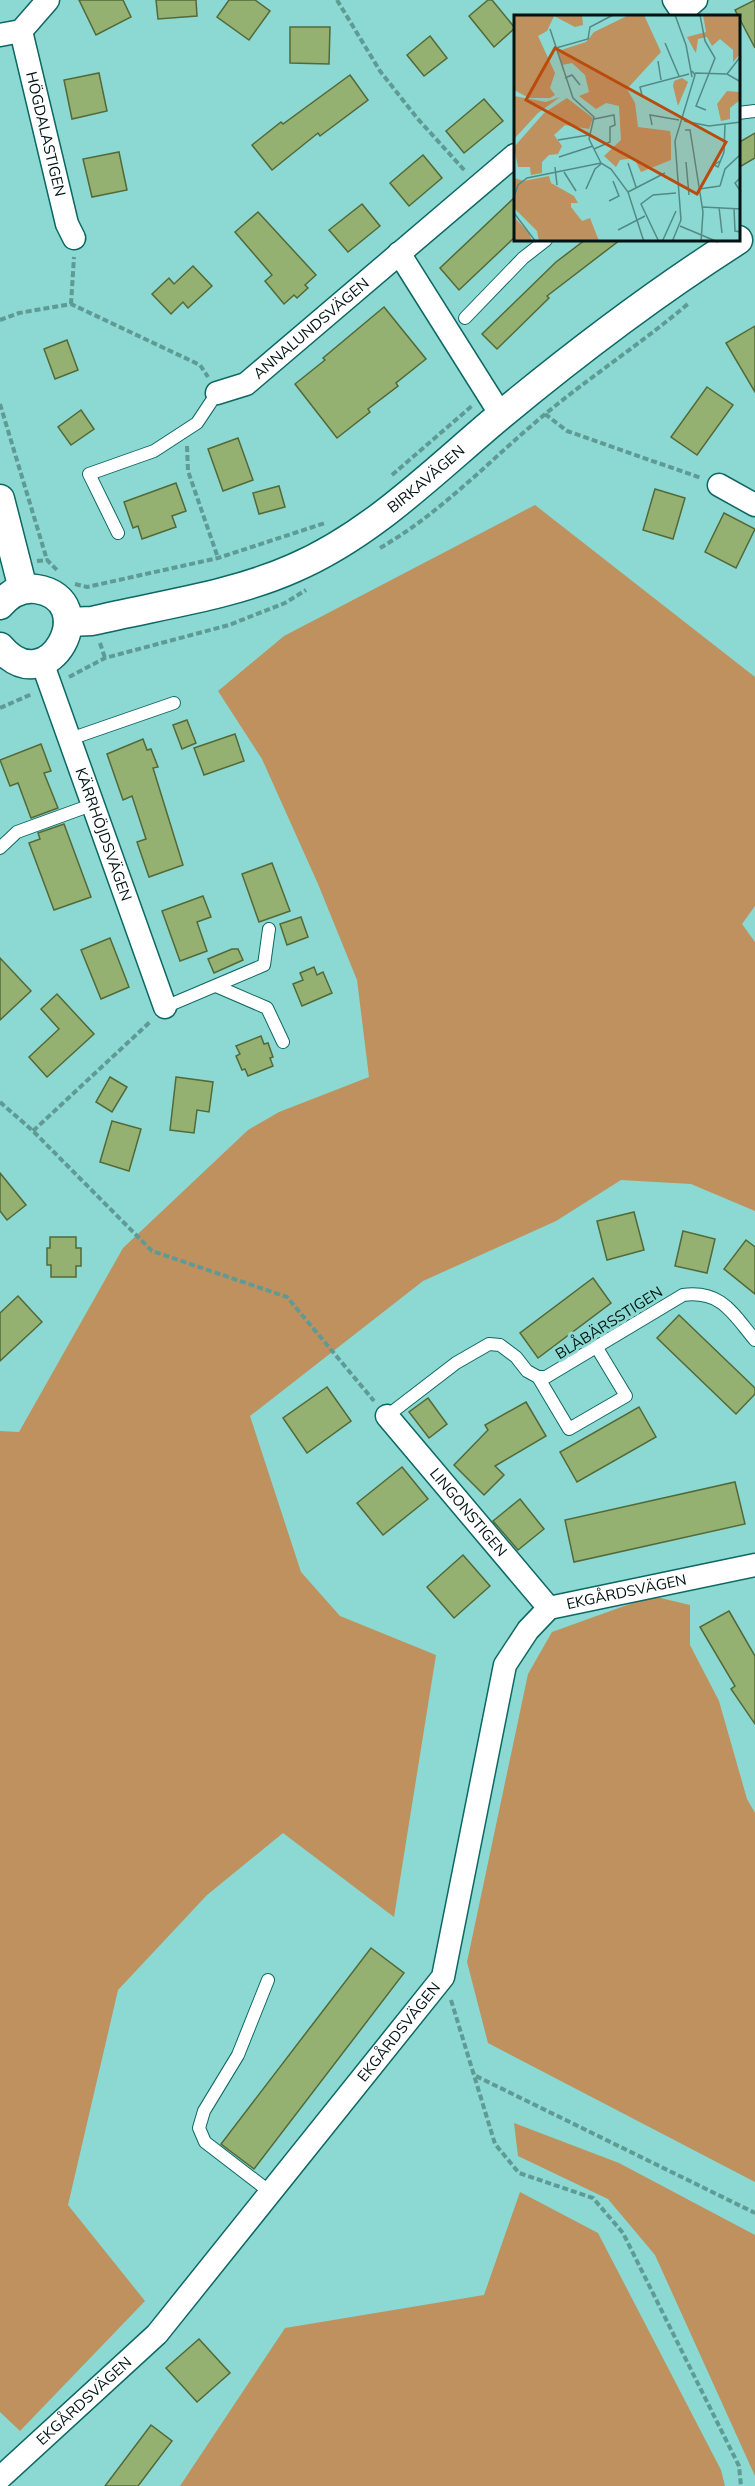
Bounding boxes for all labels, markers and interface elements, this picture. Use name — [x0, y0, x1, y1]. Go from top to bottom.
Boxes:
inset map — [514, 15, 740, 242]
street label: HÖGDALASTIGEN — [22, 70, 70, 198]
street label: ANNALUNDSVÄGEN — [249, 273, 373, 383]
street label: BIRKAVÄGEN — [383, 441, 468, 517]
street label: KÄRRHÖJDSVÄGEN — [71, 765, 136, 904]
street label: BLÅBÄRSSTIGEN — [551, 1281, 666, 1363]
street label: LINGONSTIGEN — [426, 1464, 511, 1560]
street label: EKGÅRDSVÄGEN — [565, 1570, 688, 1613]
street label: EKGÅRDSVÄGEN — [353, 1978, 444, 2085]
street label: EKGÅRDSVÄGEN — [32, 2352, 135, 2449]

